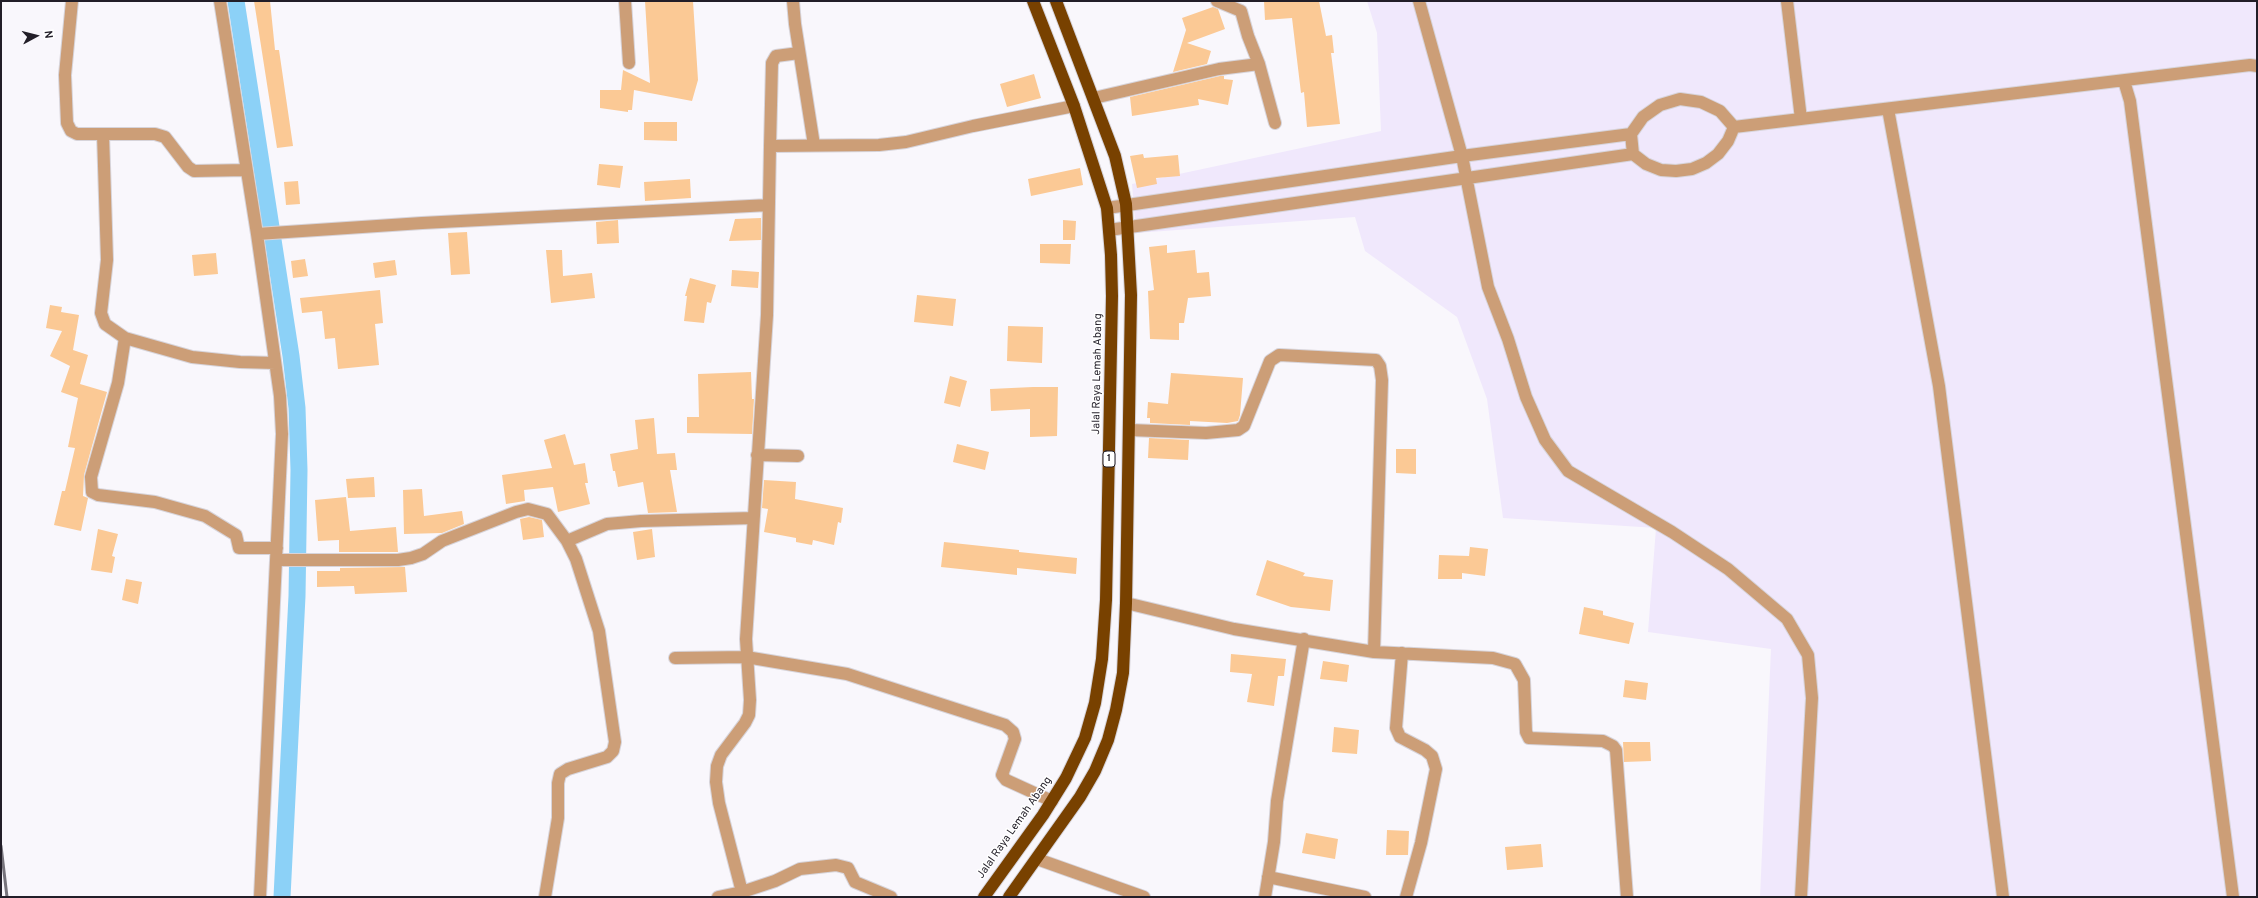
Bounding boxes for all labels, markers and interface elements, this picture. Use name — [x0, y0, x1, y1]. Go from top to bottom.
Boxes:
north arrow — [16, 16, 56, 56]
text: N — [40, 30, 55, 39]
street label: Jalal Raya Lemah Abang — [1090, 313, 1106, 435]
road number: 1 — [1103, 451, 1115, 467]
street label: Jalal Raya Lemah Abang — [975, 775, 1055, 881]

